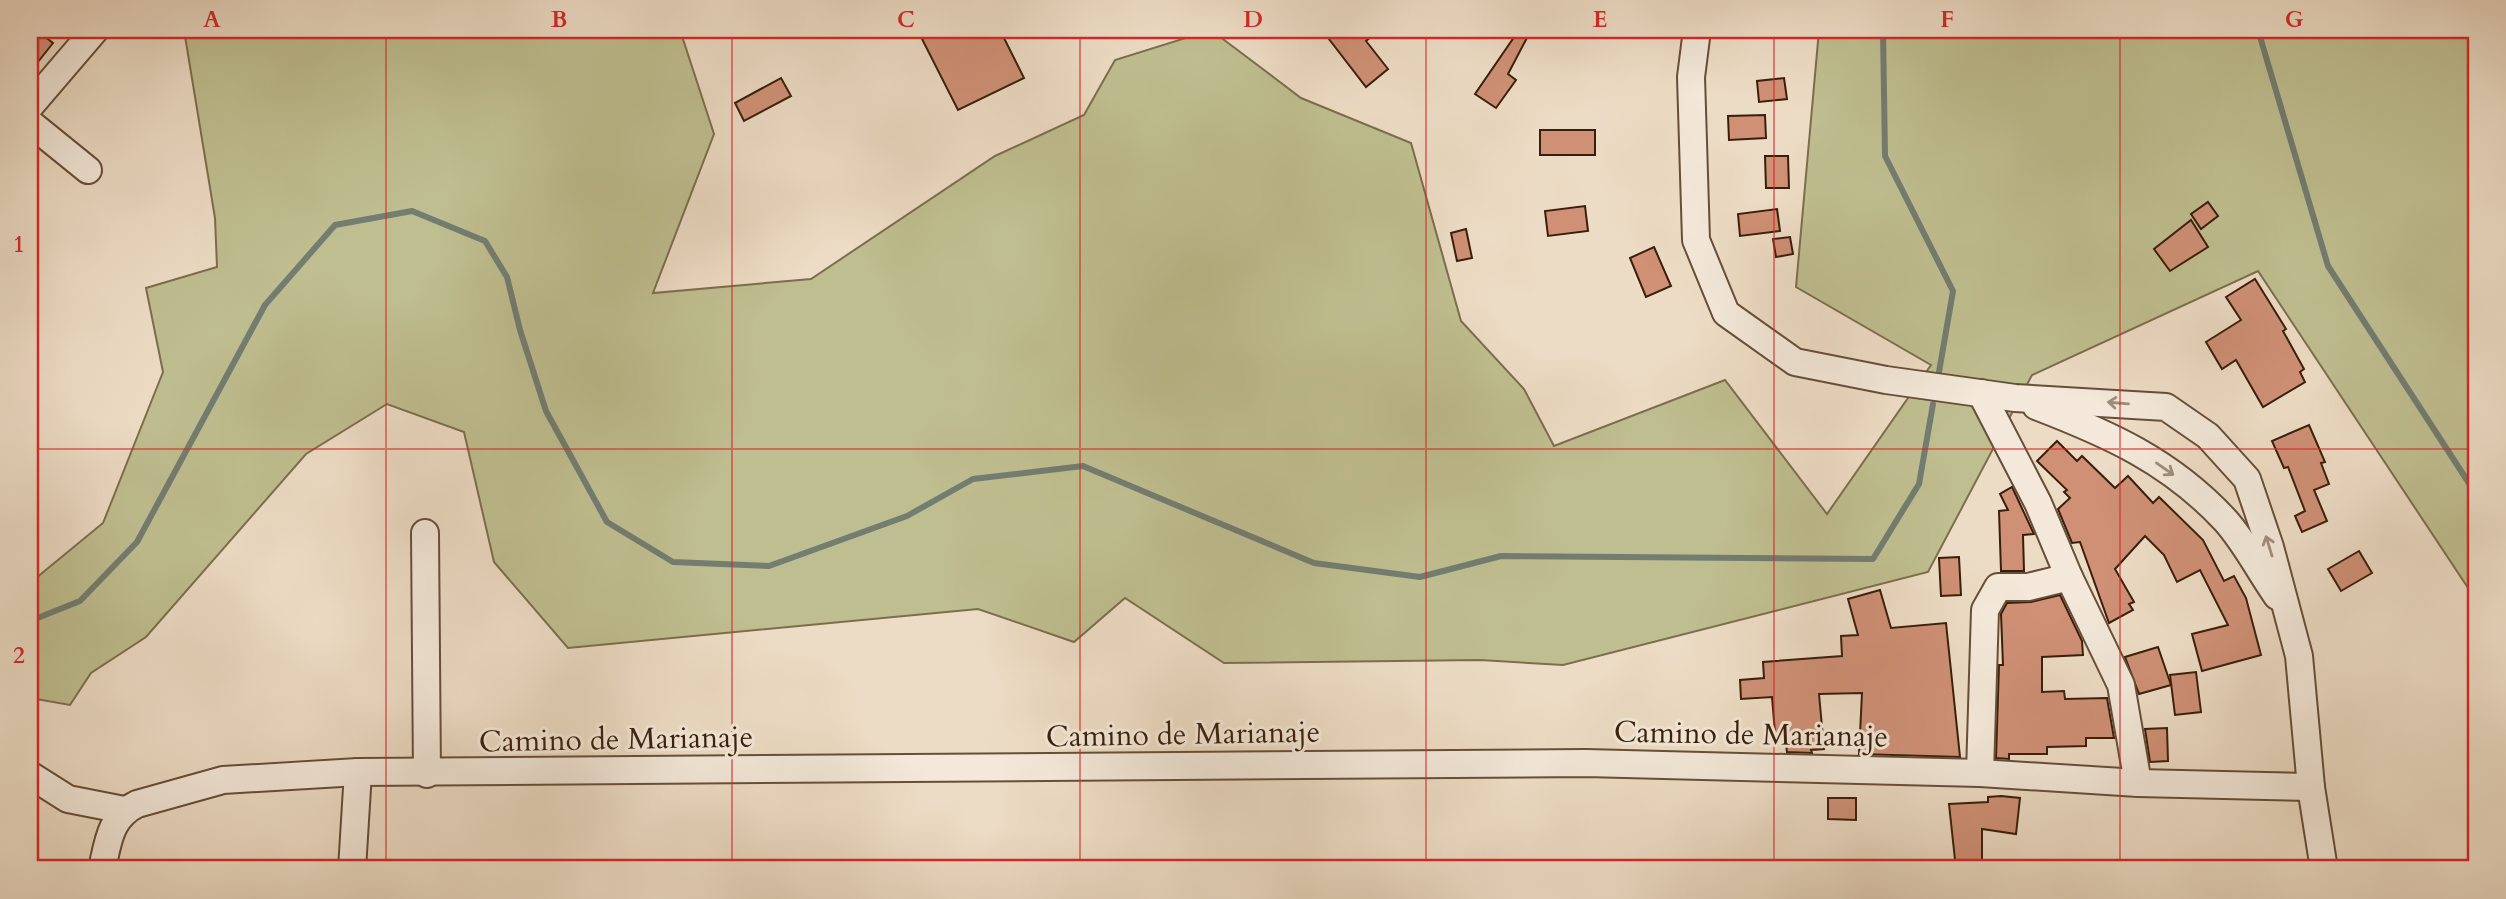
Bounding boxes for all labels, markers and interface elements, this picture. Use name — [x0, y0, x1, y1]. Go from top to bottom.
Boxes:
text: A — [203, 4, 221, 35]
text: B — [551, 4, 567, 35]
text: C — [897, 4, 915, 35]
text: D — [1243, 4, 1263, 35]
text: E — [1593, 4, 1607, 35]
text: F — [1940, 4, 1954, 35]
text: G — [2285, 4, 2304, 35]
text: 1 — [13, 229, 25, 260]
one-way arrow — [2108, 396, 2130, 409]
one-way arrow — [2155, 461, 2174, 476]
one-way arrow — [2262, 535, 2275, 557]
text: 2 — [13, 640, 25, 671]
street label: Camino de Marianaje — [1045, 712, 1321, 757]
street label: Camino de Marianaje — [1613, 712, 1889, 757]
street label: Camino de Marianaje — [478, 717, 754, 762]

